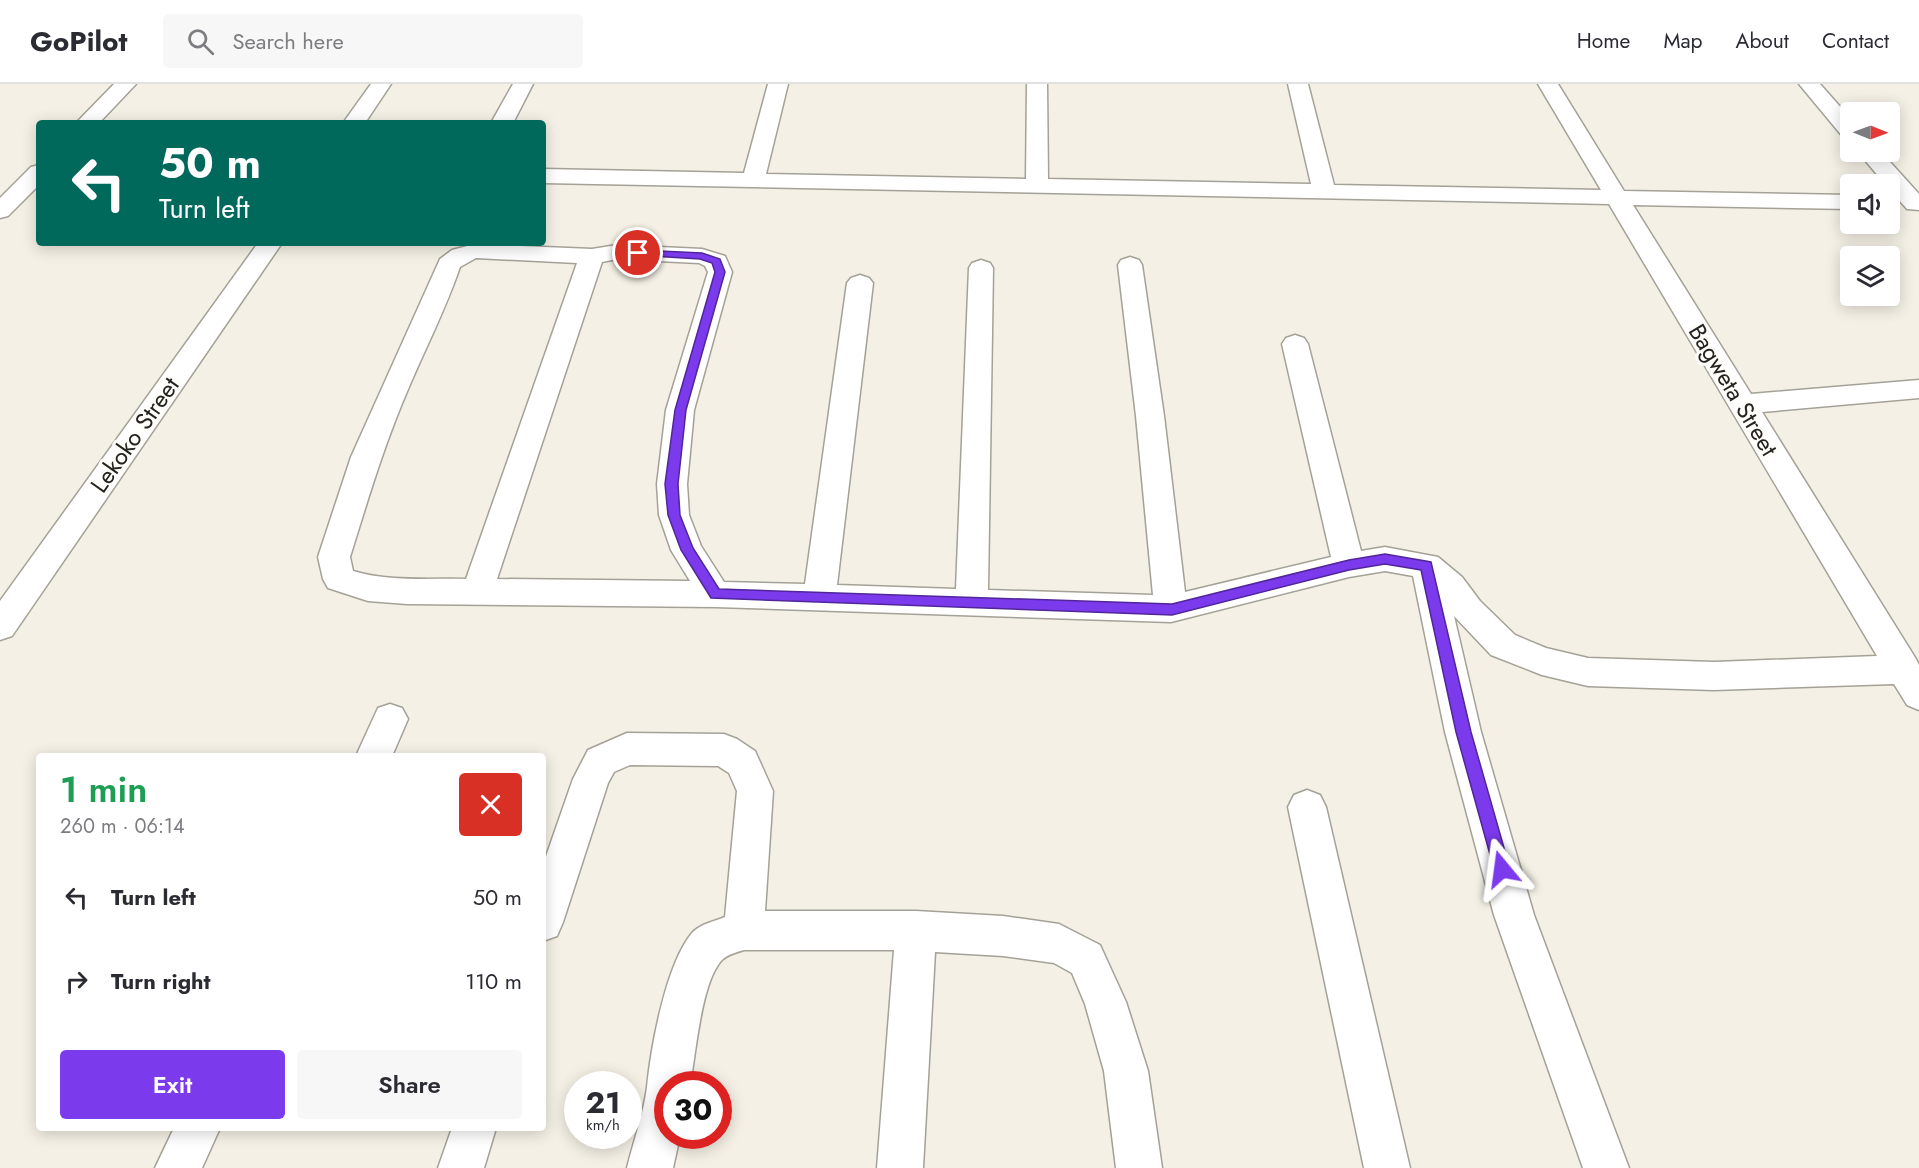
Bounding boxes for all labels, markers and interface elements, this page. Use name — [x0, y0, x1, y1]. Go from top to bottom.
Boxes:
search box — [163, 14, 583, 68]
text: GoPilot — [30, 21, 127, 62]
icon: search — [184, 25, 217, 58]
text: Search here — [232, 25, 344, 57]
text: Home — [1577, 26, 1630, 56]
text: Map — [1663, 26, 1703, 56]
text: About — [1736, 26, 1789, 56]
text: Contact — [1822, 26, 1889, 56]
north arrow — [1840, 102, 1900, 162]
map controls — [1840, 102, 1900, 306]
text: 50 m — [159, 133, 261, 194]
icon: left — [60, 144, 138, 222]
button: sound — [1840, 174, 1900, 234]
text: Turn left — [159, 189, 249, 228]
pin — [612, 227, 663, 278]
icon: arrive — [621, 236, 654, 269]
button: layers — [1840, 246, 1900, 306]
street label: Bagweta Street — [1680, 317, 1787, 463]
street label: Lekoko Street — [82, 370, 188, 500]
text: 1 min — [60, 763, 147, 815]
button: close — [459, 773, 522, 836]
text: 260 m · 06:14 — [60, 812, 185, 841]
position arrow — [1470, 837, 1534, 901]
icon: left — [60, 881, 93, 914]
text: Turn left — [111, 881, 196, 913]
text: 50 m — [473, 881, 522, 913]
icon: right — [60, 965, 93, 998]
text: Turn right — [111, 965, 211, 997]
text: 110 m — [465, 965, 522, 997]
button: Exit — [60, 1050, 285, 1119]
button: Share — [297, 1050, 522, 1119]
speed limit sign: 30 — [654, 1071, 732, 1149]
text: 21 — [586, 1081, 620, 1124]
text: km/h — [586, 1114, 620, 1136]

